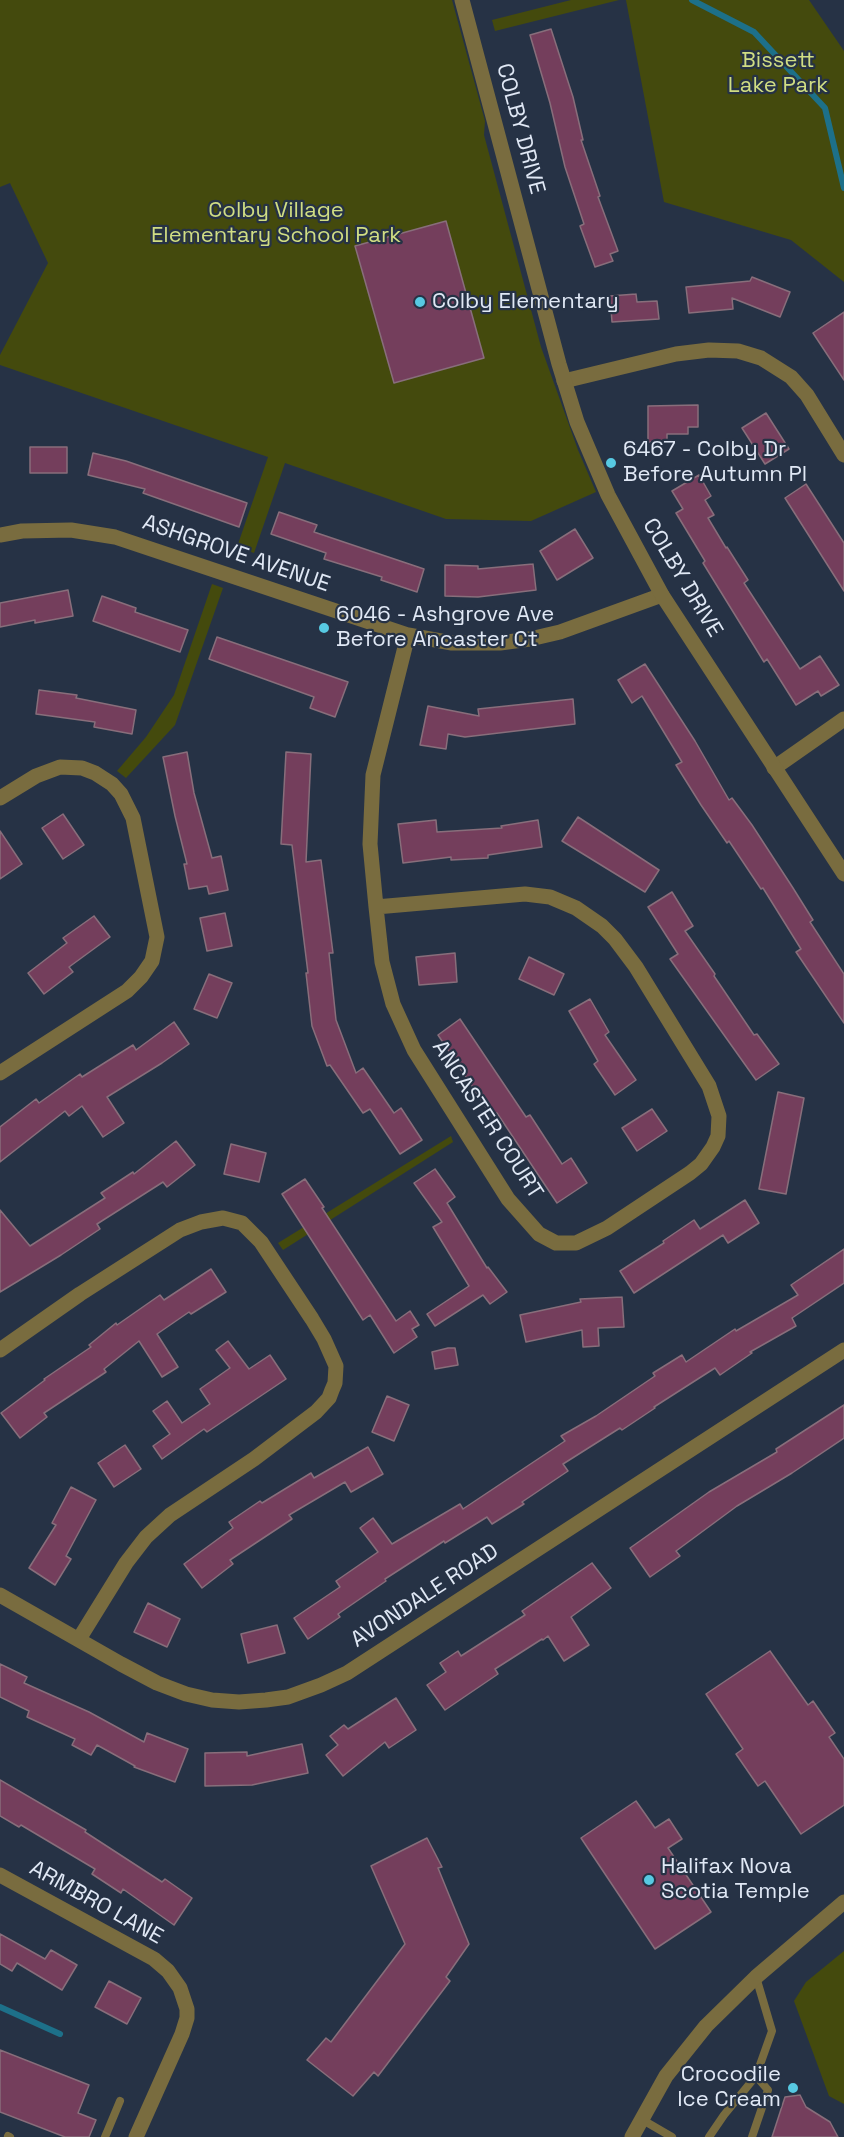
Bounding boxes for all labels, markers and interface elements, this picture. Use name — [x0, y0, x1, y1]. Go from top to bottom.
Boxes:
park label: Bissett Lake Park — [728, 48, 828, 100]
street label: COLBY DRIVE — [490, 61, 550, 197]
park label: Colby Village Elementary School Park — [151, 198, 401, 249]
place label: Colby Elementary — [432, 289, 619, 315]
marker: Colby Elementary — [413, 295, 427, 309]
place label: 6467 - Colby Dr Before Autumn Pl — [623, 437, 807, 488]
marker: 6467 - Colby Dr Before Autumn Pl — [604, 456, 618, 470]
street label: ASHGROVE AVENUE — [139, 510, 333, 598]
street label: COLBY DRIVE — [636, 514, 728, 642]
place label: 6046 - Ashgrove Ave Before Ancaster Ct — [336, 602, 554, 654]
marker: 6046 - Ashgrove Ave Before Ancaster Ct — [317, 621, 331, 635]
street label: ANCASTER COURT — [426, 1036, 548, 1204]
street label: AVONDALE ROAD — [346, 1539, 504, 1653]
place label: Halifax Nova Scotia Temple — [661, 1854, 810, 1906]
street label: ARMBRO LANE — [25, 1855, 167, 1951]
marker: Halifax Nova Scotia Temple — [642, 1873, 656, 1887]
place label: Crocodile Ice Cream — [677, 2062, 781, 2114]
marker: Crocodile Ice Cream — [786, 2081, 800, 2095]

